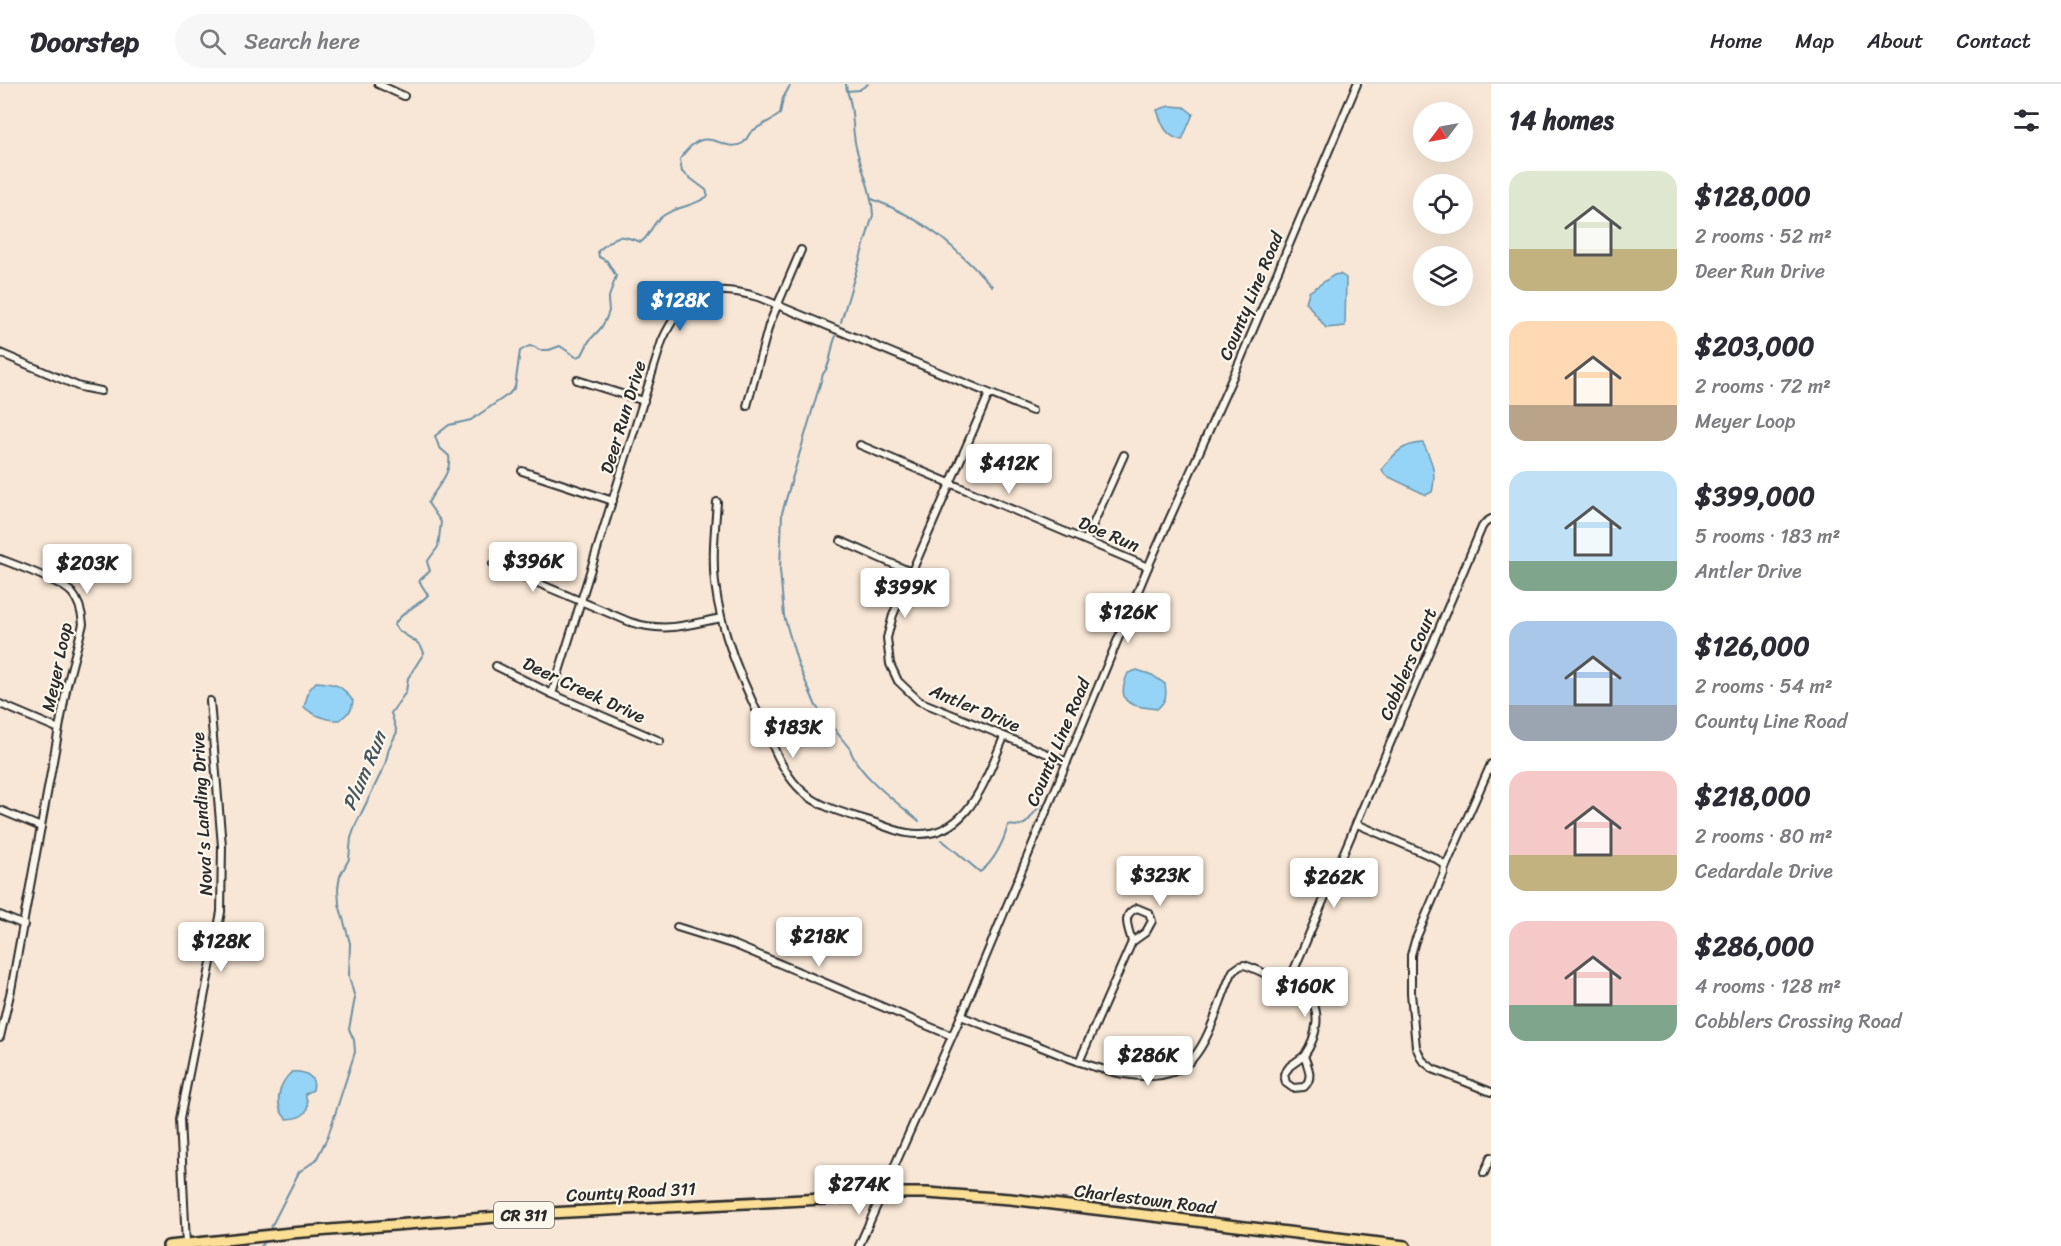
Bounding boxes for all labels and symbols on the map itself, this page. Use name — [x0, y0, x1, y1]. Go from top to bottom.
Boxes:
north arrow — [1413, 102, 1473, 162]
street label: County Line Road — [1210, 225, 1293, 365]
pin: $128K — [638, 281, 722, 332]
street label: Deer Run Drive — [591, 356, 655, 478]
pin: $412K — [967, 444, 1051, 495]
street label: Doe Run — [1073, 507, 1145, 561]
pin: $396K — [491, 542, 575, 593]
pin: $203K — [45, 544, 129, 595]
pin: $399K — [863, 568, 947, 619]
pin: $126K — [1086, 593, 1170, 644]
street label: Cobblers Court — [1370, 603, 1446, 725]
street label: Meyer Loop — [32, 619, 82, 715]
street label: Deer Creek Drive — [517, 648, 651, 733]
street label: County Line Road — [1017, 671, 1100, 811]
street label: Antler Drive — [924, 674, 1026, 742]
pin: $183K — [751, 708, 835, 759]
water label: Plum Run — [332, 724, 398, 816]
street label: Nova's Landing Drive — [182, 731, 222, 897]
pin: $323K — [1118, 856, 1202, 907]
pin: $262K — [1292, 858, 1376, 909]
pin: $218K — [777, 917, 861, 968]
pin: $128K — [179, 922, 263, 973]
pin: $160K — [1263, 967, 1347, 1018]
pin: $286K — [1106, 1036, 1190, 1087]
pin: $274K — [817, 1165, 901, 1216]
street label: County Road 311 — [565, 1173, 697, 1211]
street label: Charlestown Road — [1073, 1174, 1219, 1224]
road number: CR 311 — [494, 1202, 554, 1228]

